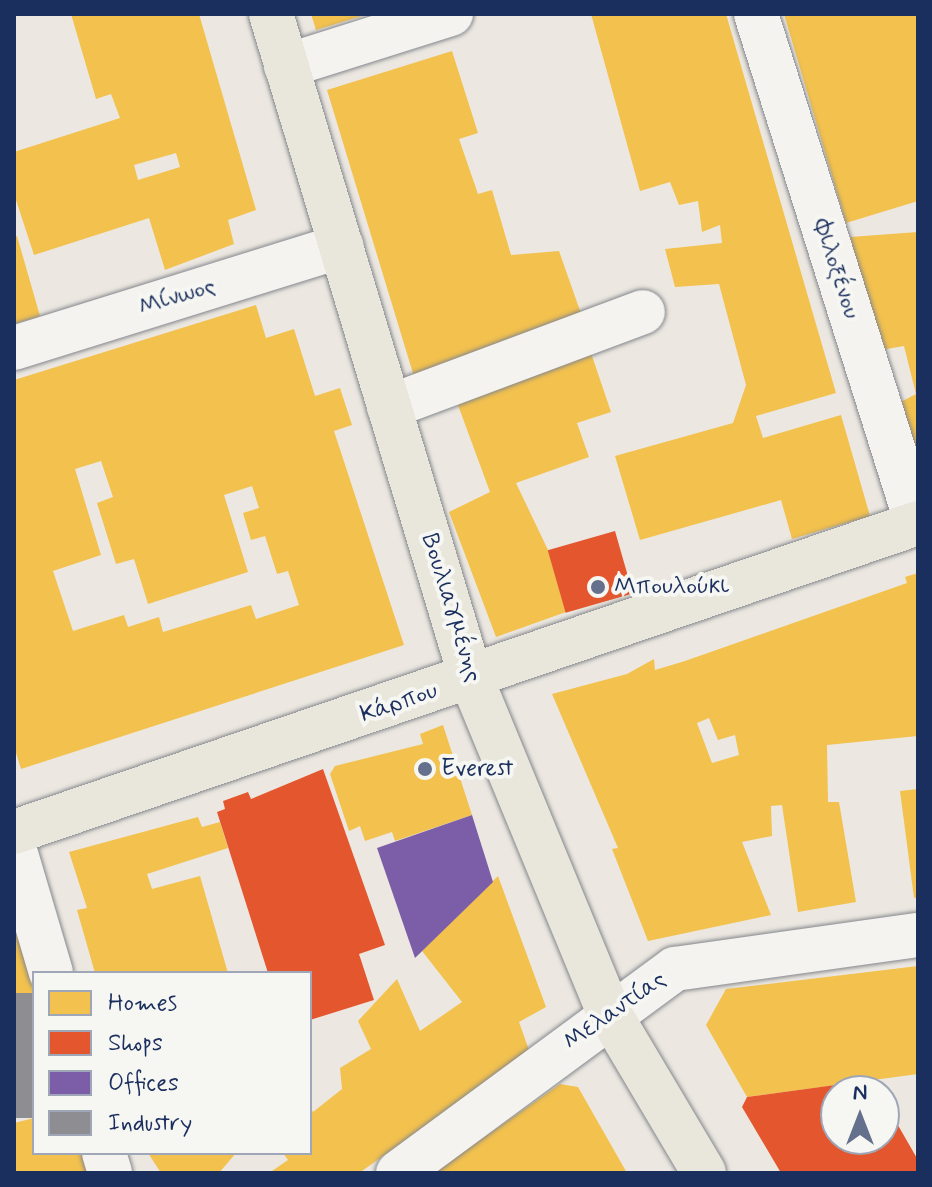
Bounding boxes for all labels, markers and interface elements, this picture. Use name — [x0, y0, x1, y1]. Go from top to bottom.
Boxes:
street label: Φιλοξένου — [806, 215, 866, 323]
street label: Μίνωος — [135, 272, 219, 322]
street label: Βουλιαγμένης — [415, 530, 487, 686]
place label: Μπουλούκι — [614, 573, 729, 601]
marker: Μπουλούκι — [589, 578, 607, 596]
street label: Κάρπου — [357, 676, 441, 730]
place label: Everest — [441, 755, 513, 783]
marker: Everest — [416, 760, 434, 778]
street label: Μελαντίας — [558, 965, 672, 1057]
legend — [32, 971, 312, 1155]
text: Homes — [108, 988, 177, 1019]
text: Shops — [108, 1028, 163, 1059]
text: Offices — [108, 1068, 179, 1099]
north arrow — [820, 1075, 900, 1155]
text: N — [853, 1079, 867, 1107]
text: Industry — [108, 1108, 192, 1139]

